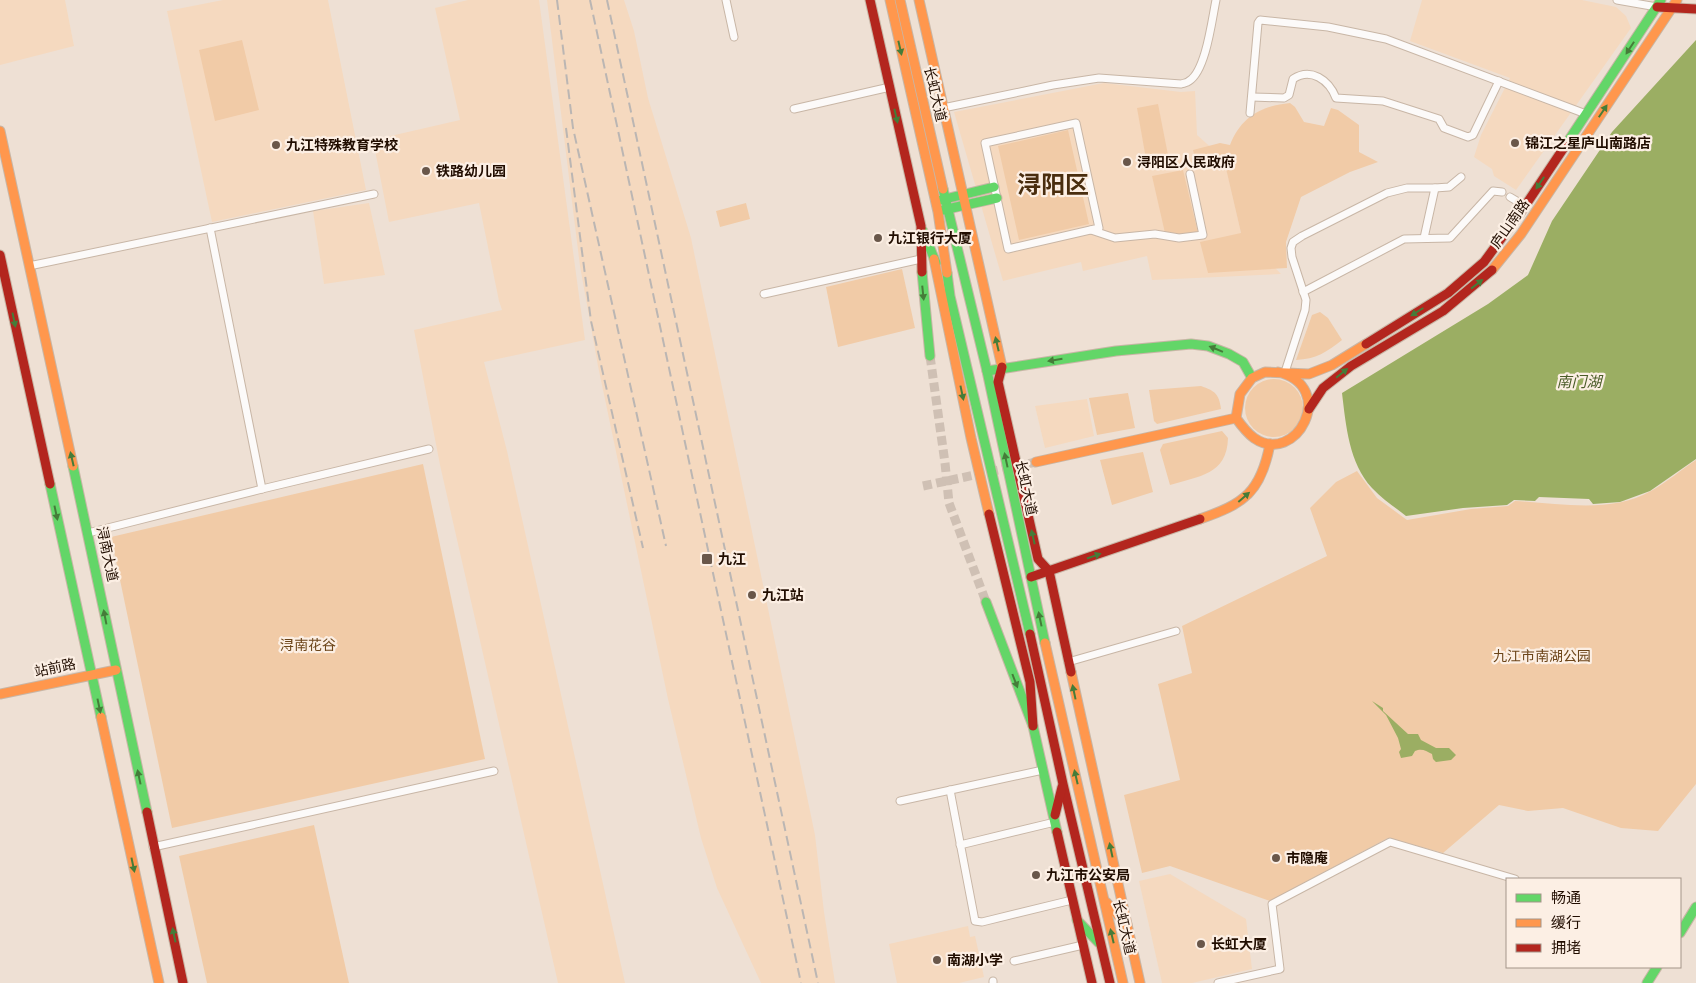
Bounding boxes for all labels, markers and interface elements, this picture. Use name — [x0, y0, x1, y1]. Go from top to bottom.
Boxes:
one-way arrow — [896, 40, 904, 55]
one-way arrow — [1625, 41, 1635, 55]
street label: 长虹大道 — [920, 65, 950, 123]
one-way arrow — [1598, 104, 1608, 118]
one-way arrow — [892, 108, 900, 123]
place label: 锦江之星庐山南路店 — [1525, 135, 1651, 152]
place label: 九江特殊教育学校 — [286, 137, 398, 154]
marker: 锦江之星庐山南路店 — [1509, 137, 1521, 149]
marker: 九江特殊教育学校 — [270, 139, 282, 151]
place label: 浔阳区人民政府 — [1137, 154, 1235, 171]
marker: 浔阳区人民政府 — [1121, 156, 1133, 168]
place label: 铁路幼儿园 — [436, 163, 506, 180]
marker: 铁路幼儿园 — [420, 165, 432, 177]
district label: 浔阳区 — [1017, 170, 1089, 199]
one-way arrow — [1535, 177, 1545, 190]
street label: 庐山南路 — [1487, 196, 1533, 252]
place label: 九江银行大厦 — [888, 230, 972, 247]
marker: 九江银行大厦 — [872, 232, 884, 244]
one-way arrow — [1470, 278, 1483, 289]
one-way arrow — [919, 285, 927, 301]
one-way arrow — [1411, 307, 1424, 317]
one-way arrow — [10, 313, 18, 328]
one-way arrow — [993, 337, 1001, 352]
one-way arrow — [1209, 344, 1223, 352]
one-way arrow — [1047, 356, 1063, 364]
one-way arrow — [1335, 368, 1348, 379]
water label: 南门湖 — [1556, 373, 1603, 391]
one-way arrow — [958, 385, 966, 400]
one-way arrow — [68, 451, 76, 466]
one-way arrow — [1002, 452, 1010, 467]
street label: 长虹大道 — [1012, 459, 1040, 517]
one-way arrow — [1238, 491, 1250, 503]
one-way arrow — [53, 506, 61, 522]
street label: 浔南大道 — [93, 525, 121, 583]
one-way arrow — [1029, 529, 1037, 544]
place label: 九江 — [718, 551, 746, 568]
marker: 九江 — [700, 552, 714, 566]
one-way arrow — [1087, 552, 1102, 560]
place label: 九江站 — [762, 587, 804, 604]
marker: 九江站 — [746, 589, 758, 601]
one-way arrow — [101, 609, 109, 625]
one-way arrow — [1036, 611, 1044, 626]
park label: 浔南花谷 — [280, 637, 336, 654]
park label: 九江市南湖公园 — [1493, 648, 1591, 665]
street label: 站前路 — [33, 655, 77, 681]
one-way arrow — [1012, 674, 1020, 688]
one-way arrow — [1070, 684, 1078, 699]
one-way arrow — [95, 698, 103, 714]
one-way arrow — [134, 768, 142, 784]
one-way arrow — [1071, 769, 1079, 785]
one-way arrow — [1107, 842, 1115, 857]
place label: 市隐庵 — [1286, 850, 1328, 867]
marker: 市隐庵 — [1270, 852, 1282, 864]
one-way arrow — [129, 857, 137, 872]
place label: 九江市公安局 — [1046, 867, 1130, 884]
marker: 九江市公安局 — [1030, 869, 1042, 881]
legend — [1506, 878, 1681, 968]
text: 畅通 — [1551, 889, 1581, 907]
street label: 长虹大道 — [1109, 898, 1139, 956]
text: 缓行 — [1551, 914, 1581, 932]
one-way arrow — [169, 927, 177, 943]
one-way arrow — [1108, 928, 1116, 943]
place label: 长虹大厦 — [1211, 936, 1267, 953]
marker: 长虹大厦 — [1195, 938, 1207, 950]
text: 拥堵 — [1551, 939, 1581, 957]
place label: 南湖小学 — [947, 952, 1003, 969]
marker: 南湖小学 — [931, 954, 943, 966]

